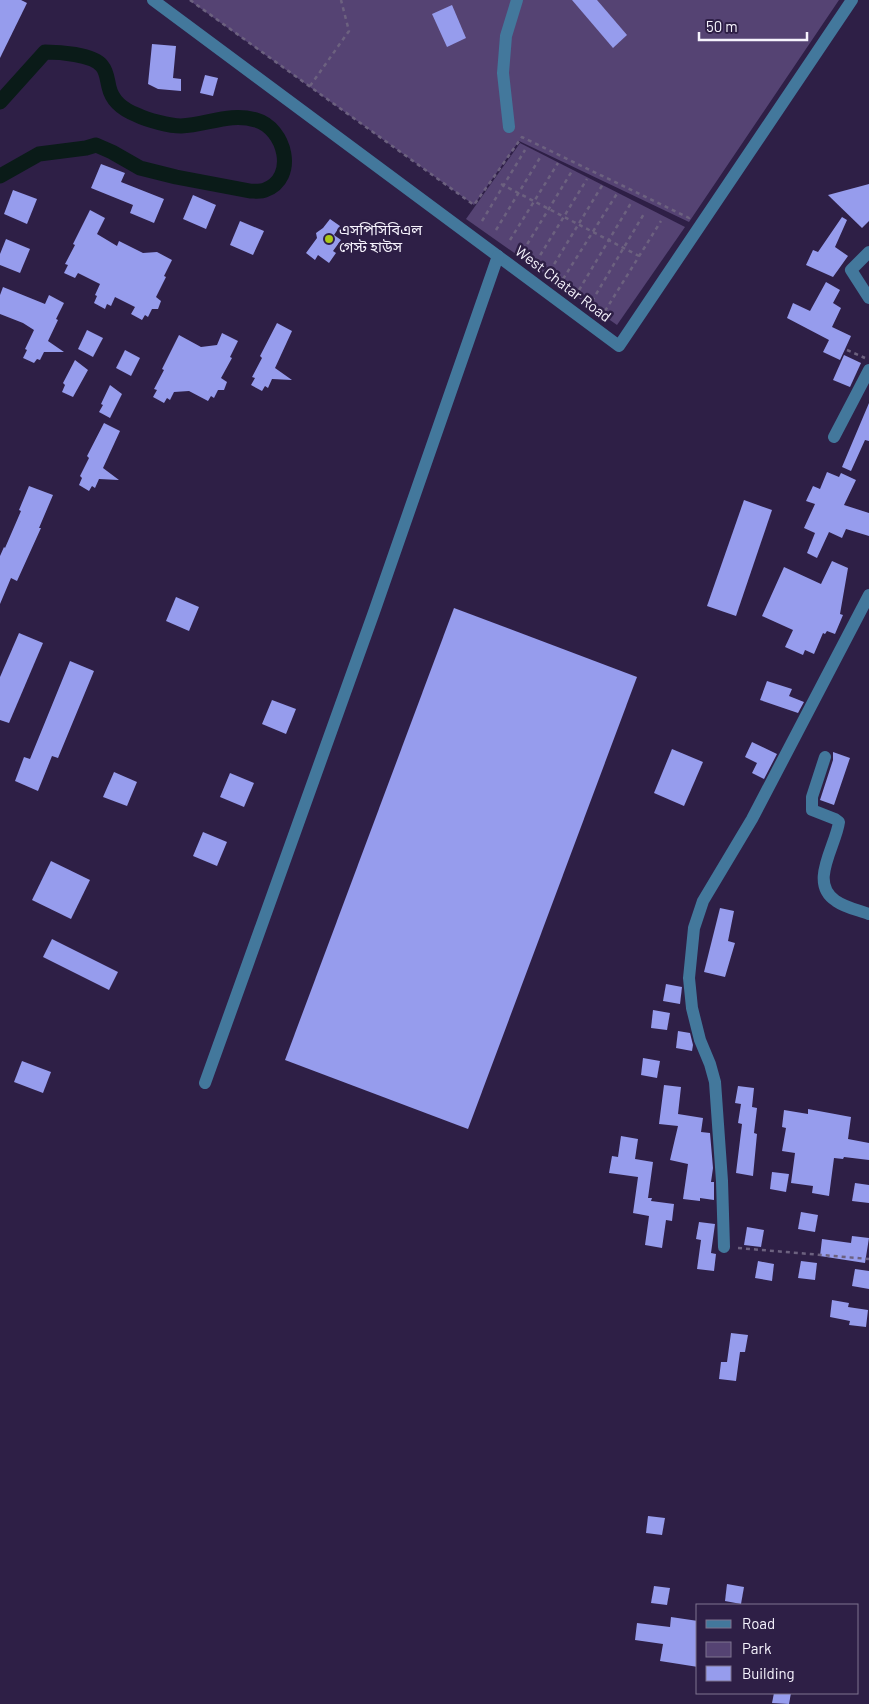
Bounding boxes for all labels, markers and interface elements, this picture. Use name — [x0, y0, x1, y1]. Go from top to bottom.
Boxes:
scale bar — [699, 10, 806, 42]
text: 50 m — [706, 17, 738, 35]
place label: এসপিসিবিএল গেস্ট হাউস — [339, 220, 423, 255]
marker: এসপিসিবিএল গেস্ট হাউস — [323, 233, 335, 245]
street label: West Chatar Road — [512, 241, 615, 325]
legend — [696, 1604, 859, 1694]
text: Road — [742, 1614, 775, 1632]
text: Park — [742, 1639, 772, 1657]
text: Building — [742, 1664, 795, 1682]

